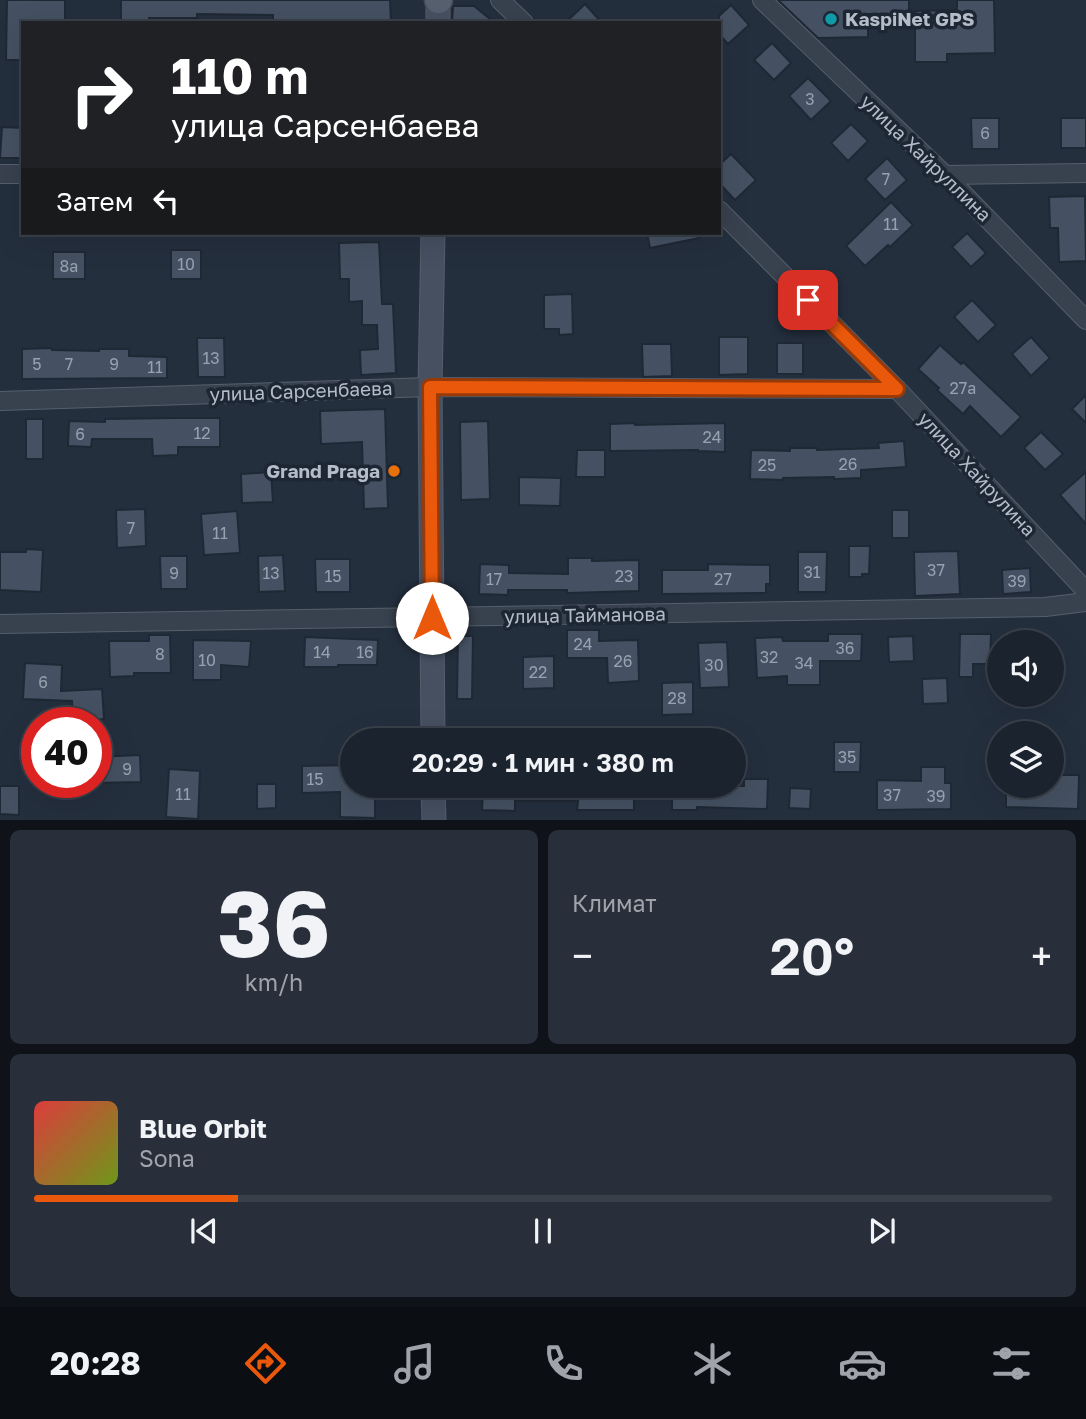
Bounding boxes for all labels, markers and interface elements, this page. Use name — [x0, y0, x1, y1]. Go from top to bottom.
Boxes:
place label: KaspiNet GPS — [845, 7, 974, 30]
marker: KaspiNet GPS — [823, 11, 839, 27]
text: 110 m — [171, 46, 308, 105]
icon: right — [56, 49, 147, 140]
house number: 3 — [805, 89, 815, 109]
street label: улица Хайруллина — [856, 89, 996, 226]
text: улица Сарсенбаева — [171, 106, 480, 144]
house number: 6 — [980, 123, 990, 143]
house number: 7 — [882, 169, 890, 189]
icon: left — [147, 182, 185, 220]
text: Затем — [56, 186, 133, 217]
house number: 11 — [883, 214, 899, 234]
house number: 10 — [177, 254, 195, 274]
house number: 8а — [60, 256, 78, 276]
pin — [778, 270, 838, 330]
icon: arrive — [789, 281, 827, 319]
house number: 13 — [202, 348, 220, 368]
house number: 5 — [32, 354, 42, 374]
house number: 7 — [65, 354, 73, 374]
house number: 9 — [109, 354, 119, 374]
house number: 11 — [147, 357, 163, 377]
street label: улица Сарсенбаева — [209, 376, 393, 405]
house number: 27а — [950, 378, 976, 398]
street label: улица Хайрулина — [914, 407, 1041, 541]
house number: 12 — [193, 423, 211, 443]
house number: 6 — [75, 424, 85, 444]
house number: 24 — [702, 427, 722, 447]
house number: 26 — [839, 454, 857, 474]
house number: 25 — [758, 455, 776, 475]
place label: Grand Praga — [266, 459, 380, 482]
marker: Grand Praga — [386, 463, 402, 479]
house number: 7 — [127, 518, 135, 538]
house number: 11 — [212, 523, 228, 543]
house number: 37 — [927, 560, 945, 580]
house number: 31 — [803, 562, 821, 582]
house number: 9 — [169, 563, 179, 583]
house number: 13 — [262, 563, 280, 583]
house number: 15 — [324, 566, 342, 586]
house number: 23 — [615, 566, 633, 586]
house number: 17 — [486, 569, 502, 589]
house number: 27 — [714, 569, 732, 589]
house number: 39 — [1007, 571, 1027, 591]
position arrow — [395, 581, 469, 655]
street label: улица Тайманова — [504, 602, 666, 627]
map controls — [987, 630, 1064, 798]
button: sound — [987, 630, 1064, 707]
house number: 24 — [573, 634, 593, 654]
house number: 36 — [835, 638, 855, 658]
house number: 14 — [313, 642, 331, 662]
house number: 16 — [356, 642, 374, 662]
house number: 8 — [155, 644, 165, 664]
house number: 32 — [760, 647, 778, 667]
house number: 10 — [198, 650, 216, 670]
house number: 26 — [614, 651, 632, 671]
house number: 34 — [794, 653, 814, 673]
house number: 30 — [704, 655, 724, 675]
house number: 22 — [529, 662, 547, 682]
house number: 6 — [38, 672, 48, 692]
house number: 28 — [667, 688, 687, 708]
speed limit sign: 40 — [21, 707, 112, 798]
button: layers — [987, 721, 1064, 798]
text: 20:29 · 1 мин · 380 m — [412, 747, 674, 778]
house number: 35 — [838, 747, 856, 767]
house number: 9 — [122, 759, 132, 779]
house number: 15 — [306, 769, 324, 789]
house number: 11 — [175, 784, 191, 804]
house number: 37 — [883, 785, 901, 805]
house number: 39 — [926, 786, 946, 806]
text: 36 — [217, 868, 331, 977]
text: Климат — [572, 889, 657, 917]
text: 20° — [770, 924, 854, 986]
text: − — [572, 933, 593, 978]
text: + — [1031, 933, 1052, 978]
text: km/h — [245, 968, 303, 996]
text: Blue Orbit — [139, 1113, 267, 1144]
text: Sona — [139, 1144, 195, 1172]
icon: previous — [185, 1212, 223, 1250]
icon: pause — [524, 1212, 562, 1250]
icon: next — [863, 1212, 901, 1250]
icon: directions — [241, 1339, 290, 1388]
icon: music — [390, 1339, 439, 1388]
icon: phone — [539, 1339, 588, 1388]
icon: climate — [688, 1339, 737, 1388]
icon: car — [838, 1339, 887, 1388]
icon: filters — [987, 1339, 1036, 1388]
text: 20:28 — [50, 1344, 141, 1382]

